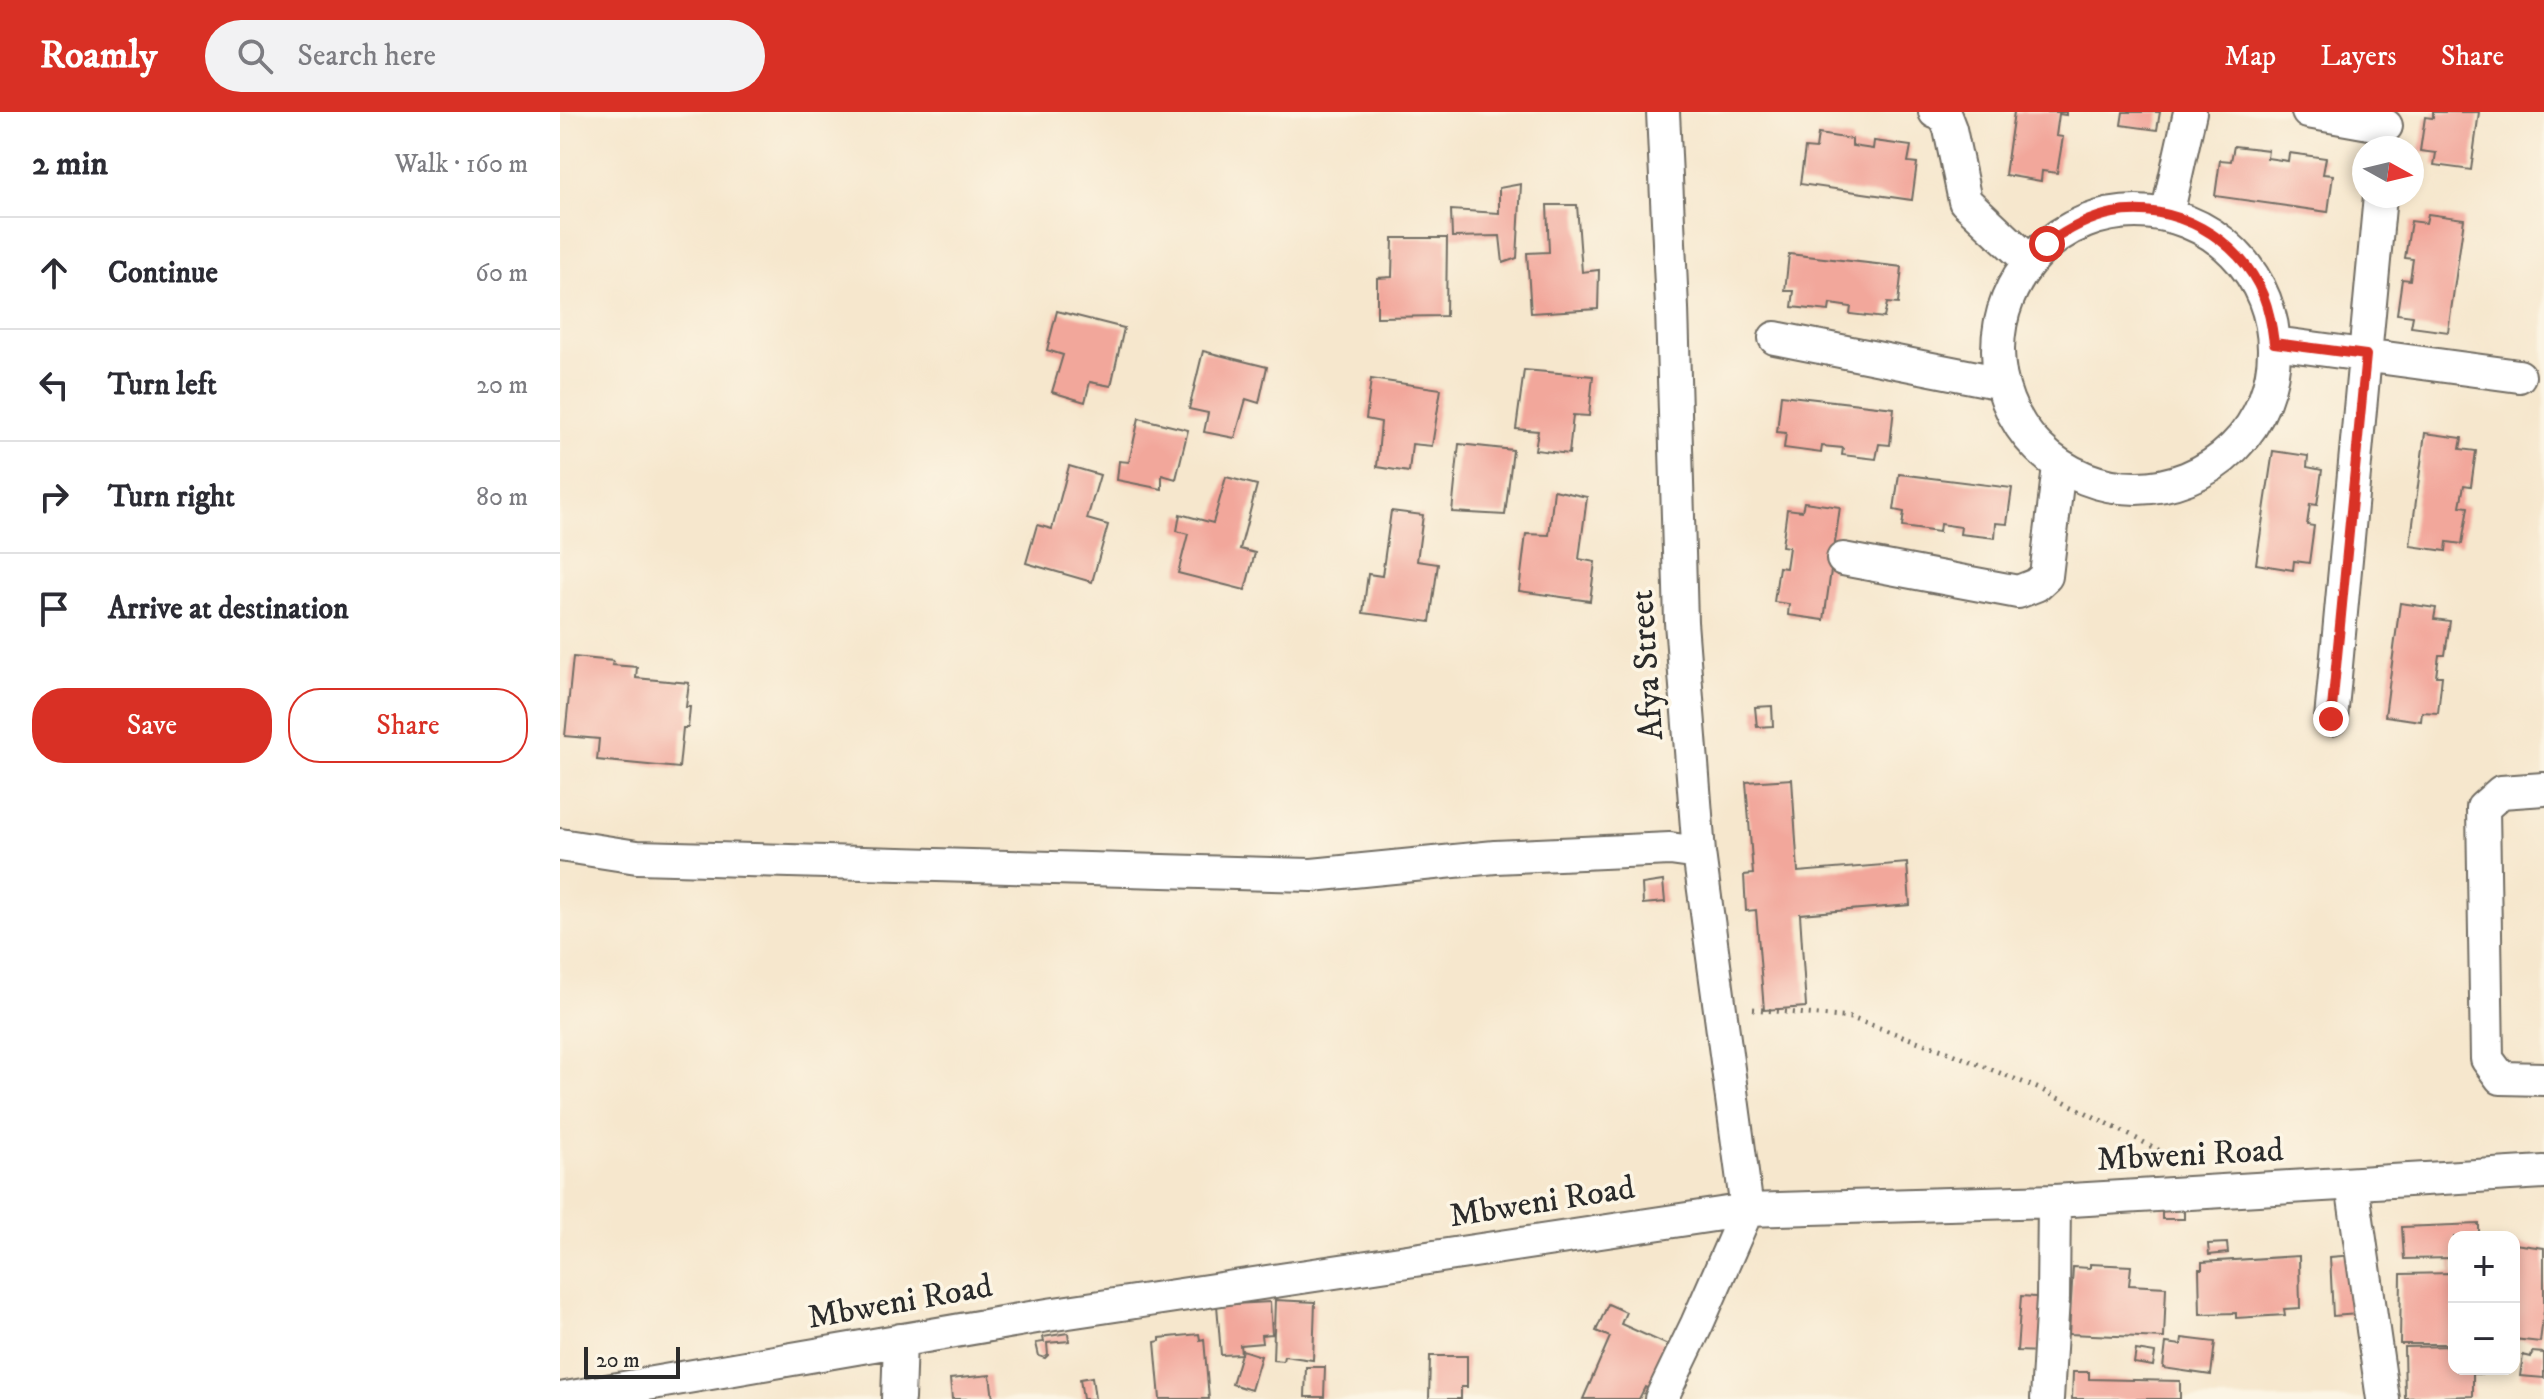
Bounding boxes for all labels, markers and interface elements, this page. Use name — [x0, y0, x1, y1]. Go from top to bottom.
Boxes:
search box — [205, 20, 765, 92]
text: Roamly — [40, 32, 157, 80]
icon: search — [233, 34, 277, 78]
text: Search here — [297, 38, 436, 75]
text: Map — [2225, 39, 2276, 74]
text: Layers — [2320, 39, 2397, 74]
text: Share — [2441, 39, 2504, 74]
north arrow — [2352, 136, 2424, 208]
text: 2 min — [32, 143, 108, 185]
text: Walk · 160 m — [395, 148, 528, 181]
route start — [2029, 226, 2065, 262]
icon: ahead — [32, 251, 76, 295]
text: Continue — [108, 255, 218, 292]
text: 60 m — [475, 257, 528, 290]
icon: left — [32, 363, 76, 407]
text: Turn left — [108, 367, 217, 404]
text: 20 m — [476, 369, 528, 402]
icon: right — [32, 475, 76, 519]
text: Turn right — [108, 479, 235, 516]
text: 80 m — [476, 481, 528, 514]
icon: arrive — [32, 587, 76, 631]
street label: Afya Street — [1621, 588, 1673, 742]
text: Arrive at destination — [108, 591, 349, 628]
button: Save — [32, 688, 272, 763]
button: Share — [288, 688, 528, 763]
route end — [2313, 701, 2349, 737]
street label: Mbweni Road — [2096, 1129, 2284, 1181]
street label: Mbweni Road — [1446, 1167, 1638, 1237]
map controls — [2448, 1231, 2520, 1375]
button: + — [2448, 1231, 2520, 1303]
street label: Mbweni Road — [804, 1265, 996, 1339]
button: − — [2448, 1303, 2520, 1375]
scale bar — [584, 1343, 680, 1379]
text: 20 m — [596, 1347, 640, 1374]

